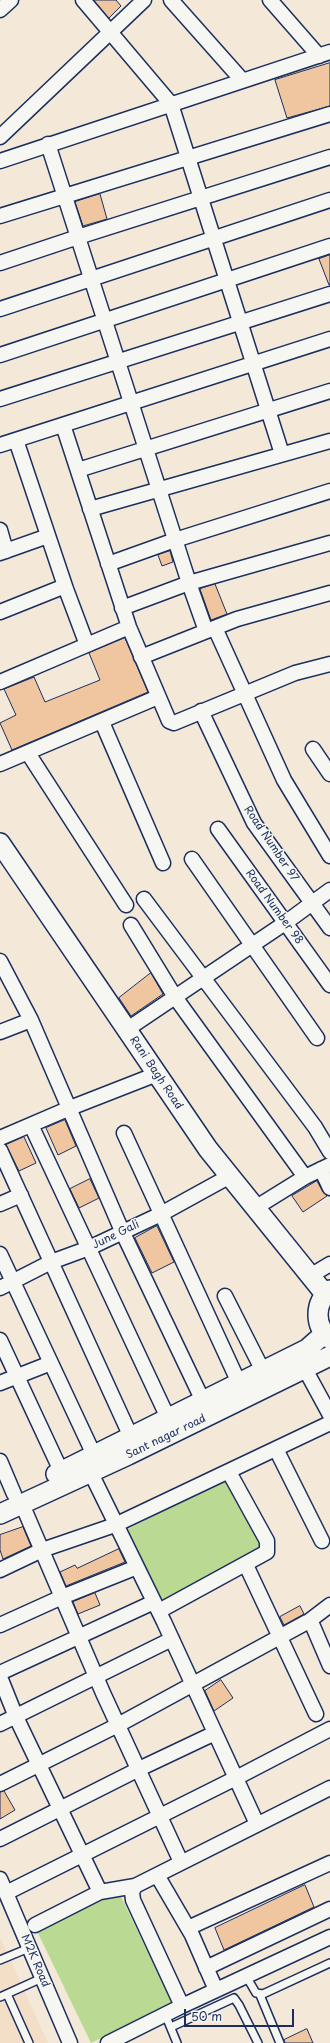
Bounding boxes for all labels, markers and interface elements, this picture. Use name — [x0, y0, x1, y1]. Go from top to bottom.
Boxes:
street label: Road Number 97 — [241, 804, 301, 884]
street label: Road Number 98 — [242, 867, 306, 947]
street label: Rani Bagh Road — [127, 1034, 185, 1112]
street label: June Gali — [90, 1218, 142, 1252]
street label: Sant nagar road — [124, 1412, 208, 1462]
street label: M2K Road — [18, 1933, 52, 1989]
scale bar — [186, 2001, 296, 2027]
text: 50 m — [191, 2007, 222, 2025]

